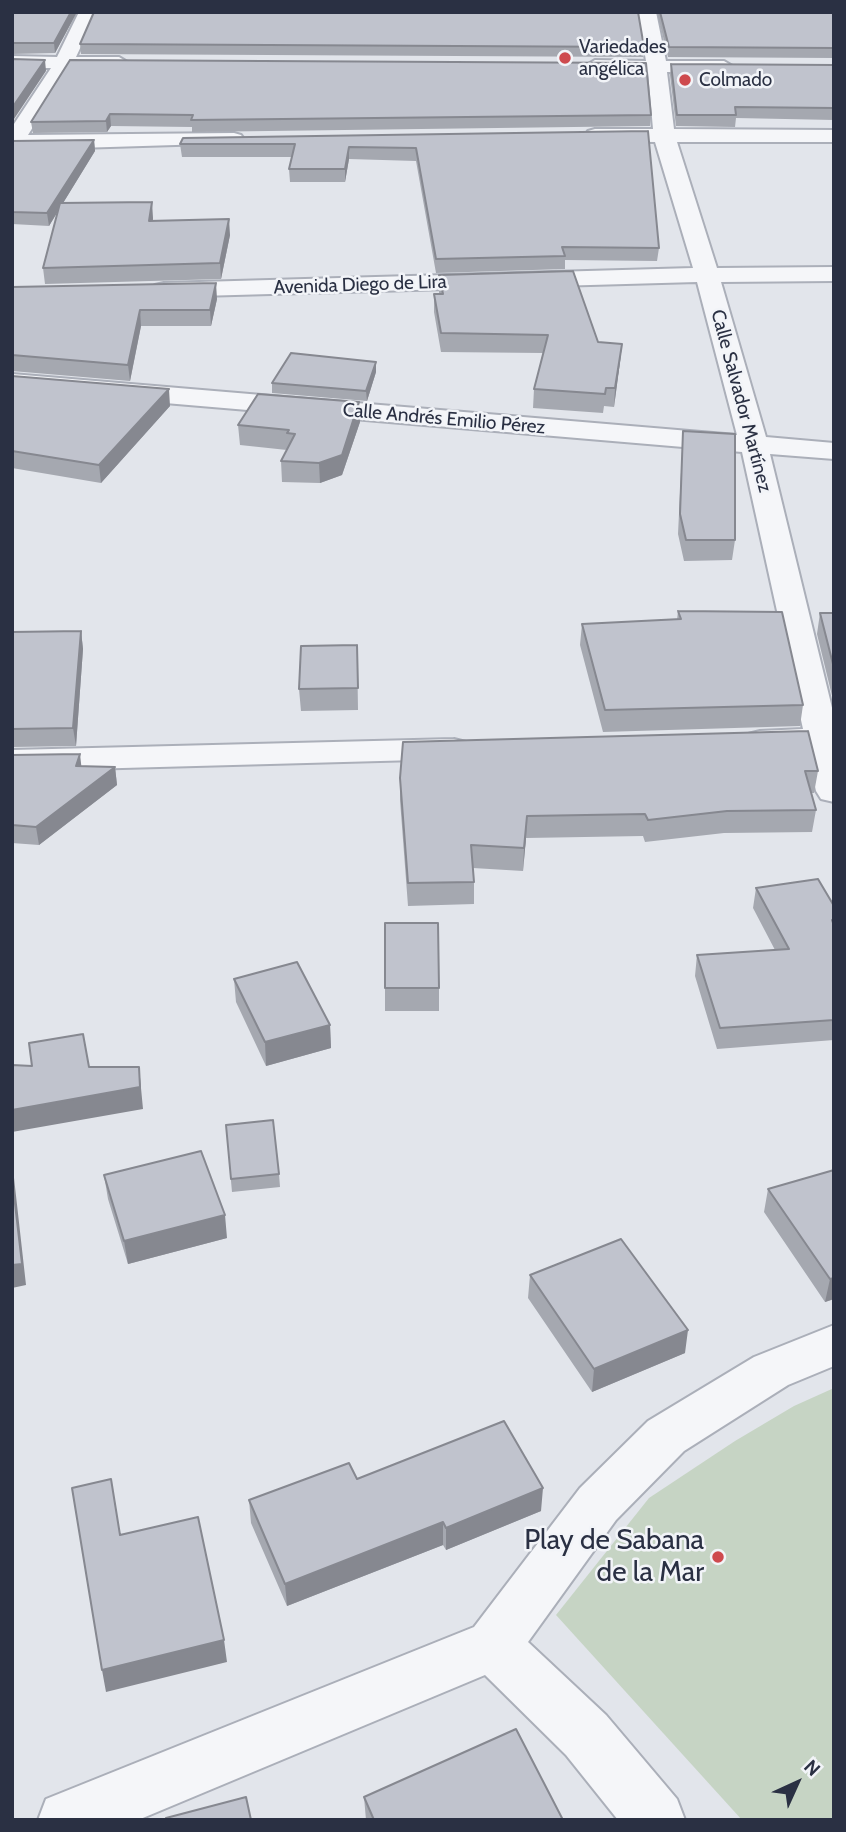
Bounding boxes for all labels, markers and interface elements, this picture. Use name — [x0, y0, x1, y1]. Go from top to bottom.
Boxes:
place label: Variedades angélica — [579, 36, 667, 80]
marker: Variedades angélica — [557, 50, 573, 66]
place label: Colmado — [699, 69, 772, 91]
marker: Colmado — [677, 72, 693, 88]
street label: Avenida Diego de Lira — [273, 271, 447, 299]
street label: Calle Salvador Martínez — [706, 307, 776, 495]
street label: Calle Andrés Emilio Pérez — [342, 399, 546, 439]
place label: Play de Sabana de la Mar — [524, 1524, 704, 1590]
marker: Play de Sabana de la Mar — [710, 1549, 726, 1565]
north arrow — [762, 1748, 832, 1818]
text: N — [799, 1755, 825, 1781]

